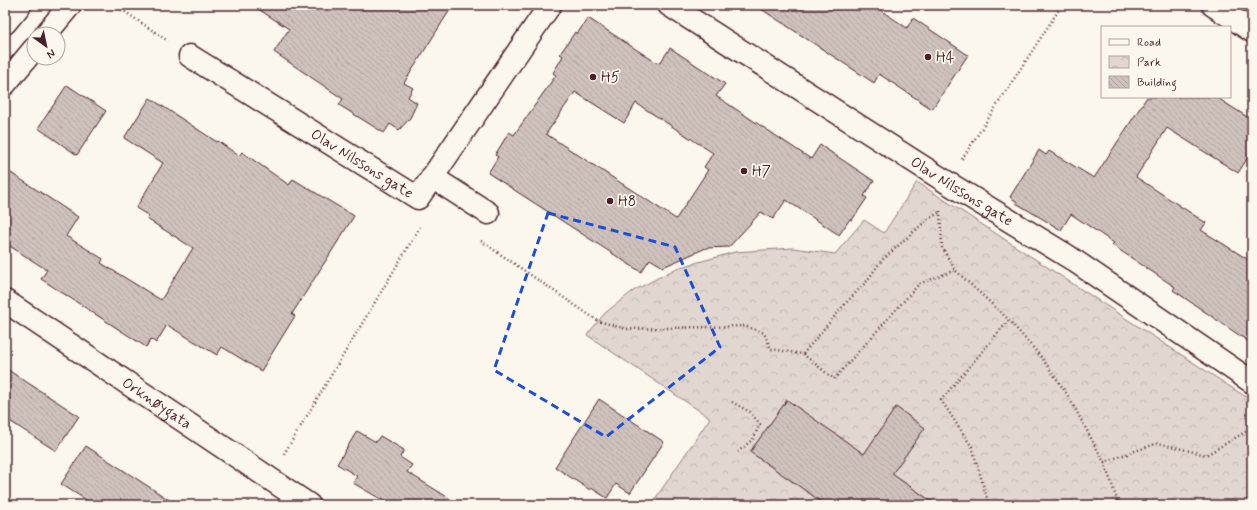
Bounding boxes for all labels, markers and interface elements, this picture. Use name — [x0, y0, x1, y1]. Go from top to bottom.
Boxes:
north arrow — [26, 26, 66, 66]
legend — [1101, 26, 1231, 98]
text: Road — [1137, 35, 1161, 51]
text: N — [44, 46, 58, 61]
place label: H4 — [936, 48, 955, 68]
marker: H4 — [923, 52, 933, 62]
text: Park — [1137, 55, 1161, 71]
place label: H5 — [601, 68, 620, 88]
marker: H5 — [588, 72, 598, 82]
text: Building — [1137, 75, 1177, 92]
street label: Olav Nilssons gate — [307, 125, 417, 204]
street label: Olav Nilssons gate — [906, 152, 1017, 231]
place label: H7 — [752, 162, 771, 182]
marker: H7 — [739, 166, 749, 176]
place label: H8 — [618, 192, 636, 212]
marker: H8 — [605, 196, 615, 206]
street label: Orknøygata — [118, 373, 195, 434]

